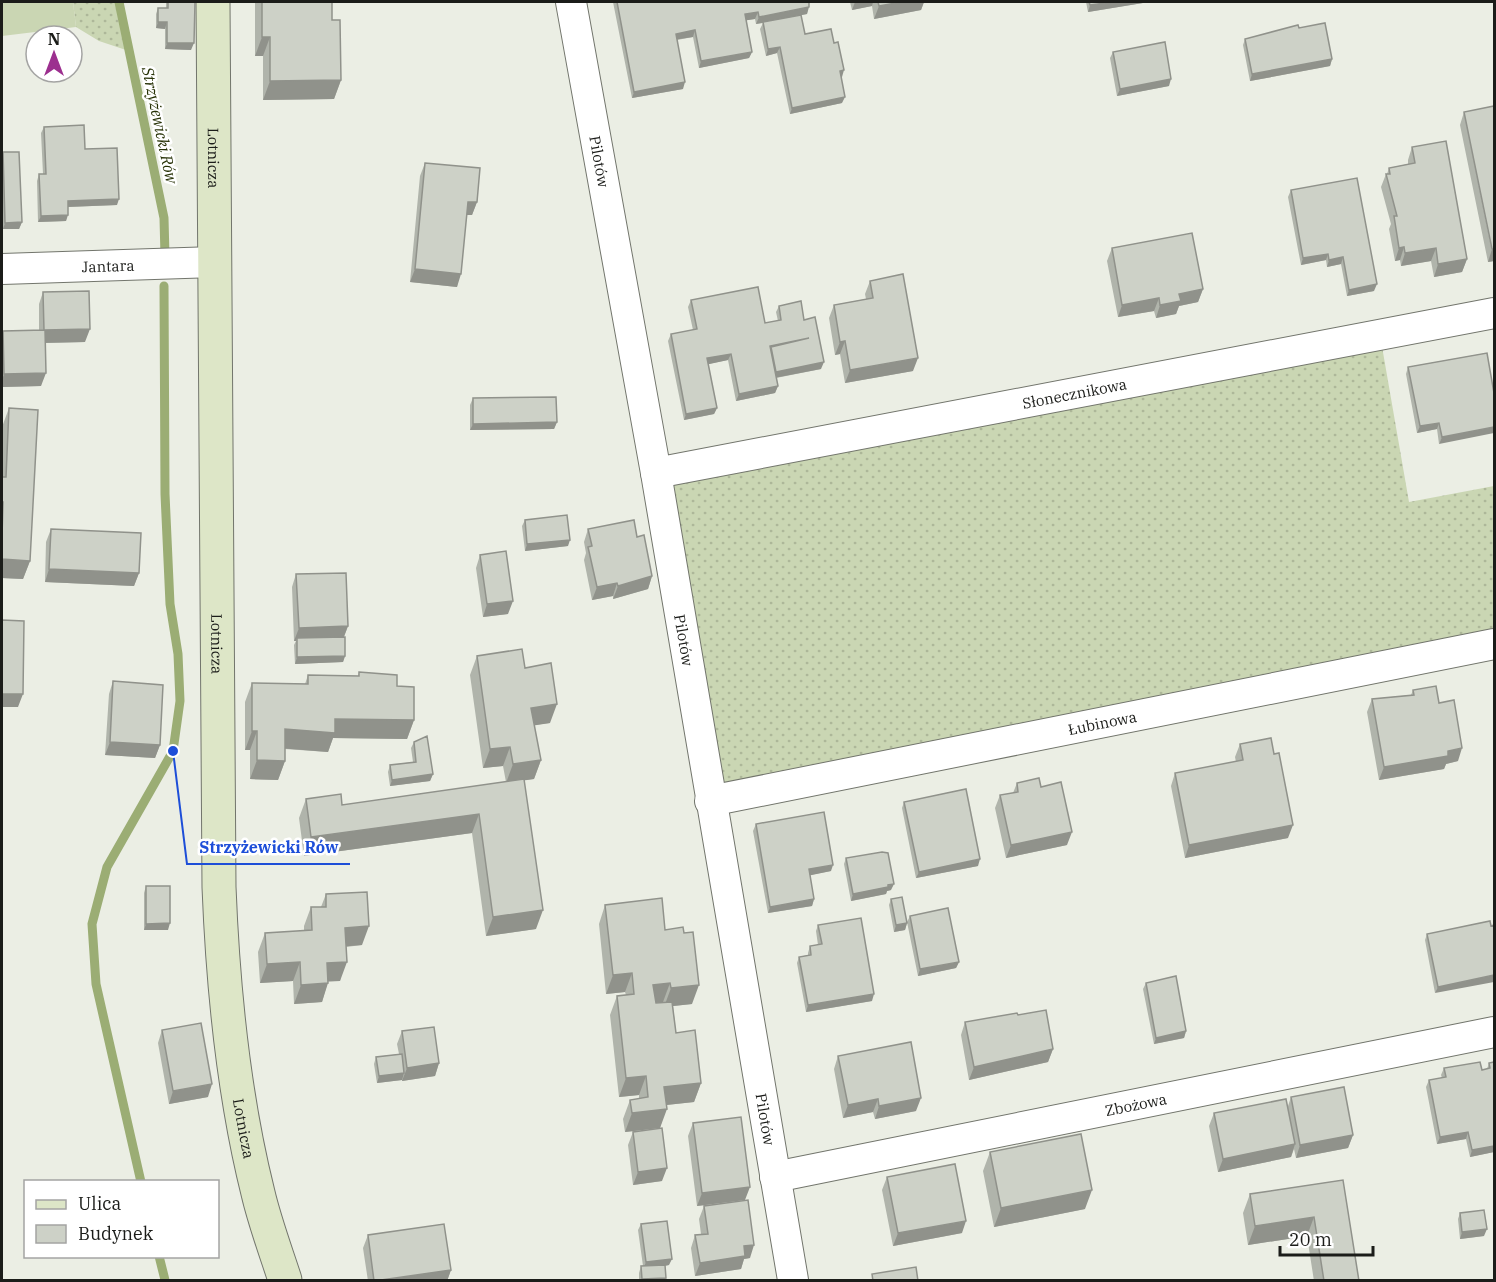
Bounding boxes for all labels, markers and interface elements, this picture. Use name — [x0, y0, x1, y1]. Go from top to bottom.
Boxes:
north arrow — [24, 24, 84, 84]
text: N — [48, 29, 60, 49]
water label: Strzyżewicki Rów — [138, 64, 182, 187]
street label: Lotnicza — [204, 128, 224, 188]
street label: Pilotów — [586, 134, 614, 189]
street label: Jantara — [81, 255, 135, 276]
street label: Słonecznikowa — [1021, 374, 1128, 412]
street label: Pilotów — [671, 613, 698, 668]
street label: Lotnicza — [208, 614, 227, 674]
street label: Łubinowa — [1066, 706, 1138, 739]
callout: Strzyżewicki Rów — [187, 830, 350, 864]
text: Strzyżewicki Rów — [199, 837, 339, 857]
street label: Zbożowa — [1103, 1089, 1168, 1120]
street label: Pilotów — [752, 1092, 780, 1147]
street label: Lotnicza — [229, 1097, 259, 1160]
legend — [24, 1180, 219, 1258]
text: Ulica — [78, 1192, 122, 1215]
scale bar — [1280, 1219, 1373, 1257]
text: Budynek — [78, 1222, 154, 1245]
text: 20 m — [1289, 1228, 1332, 1251]

